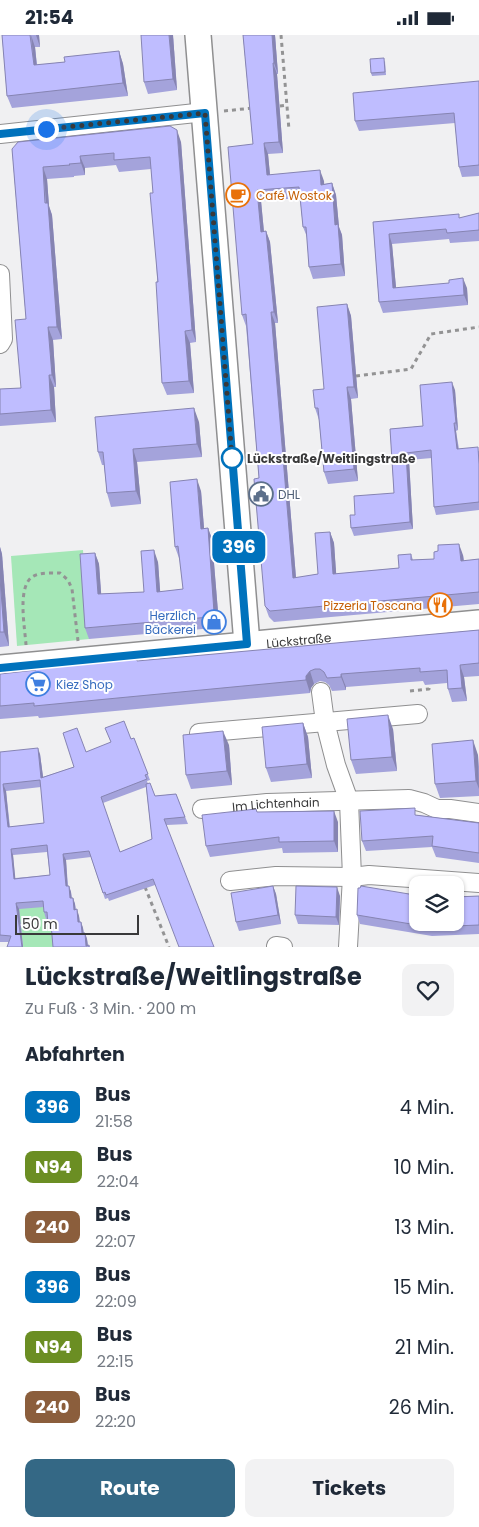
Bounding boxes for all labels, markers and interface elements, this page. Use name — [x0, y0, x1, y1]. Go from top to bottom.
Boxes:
text: 21:54 — [25, 4, 74, 31]
your location — [34, 117, 59, 142]
cafe icon: Café Wostok — [225, 182, 251, 208]
place label: Café Wostok — [256, 187, 333, 204]
marker: Lückstraße/Weitlingstraße — [221, 447, 243, 469]
place label: Lückstraße/Weitlingstraße — [247, 450, 416, 467]
public building icon: DHL — [248, 481, 274, 507]
place label: DHL — [278, 486, 300, 503]
line badge: 396 — [210, 531, 268, 563]
text: 396 — [222, 534, 256, 559]
restaurant icon: Pizzeria Toscana — [427, 592, 453, 618]
place label: Pizzeria Toscana — [323, 597, 422, 614]
place label: Herzlich Bäckerei — [145, 607, 196, 638]
shop icon: Herzlich Bäckerei — [201, 609, 227, 635]
street label: Lückstraße — [265, 628, 332, 651]
supermarket icon: Kiez Shop — [25, 671, 51, 697]
place label: Kiez Shop — [56, 676, 113, 693]
street label: Im Lichtenhain — [231, 793, 320, 815]
map controls — [409, 876, 464, 931]
button: layers — [409, 876, 464, 931]
scale bar — [15, 912, 139, 935]
text: 50 m — [22, 914, 58, 934]
text: Lückstraße/Weitlingstraße — [25, 960, 362, 993]
button: heart — [402, 964, 454, 1016]
text: Zu Fuß · 3 Min. · 200 m — [25, 997, 196, 1020]
text: Abfahrten — [25, 1041, 125, 1068]
text: Bus — [95, 1081, 131, 1108]
text: 396 — [36, 1094, 69, 1119]
text: 4 Min. — [400, 1094, 454, 1121]
text: 21:58 — [95, 1110, 133, 1133]
text: Bus — [97, 1141, 133, 1168]
text: N94 — [35, 1154, 72, 1179]
text: 10 Min. — [394, 1154, 454, 1181]
text: 22:04 — [97, 1170, 139, 1193]
text: Bus — [95, 1201, 131, 1228]
text: 240 — [35, 1214, 70, 1239]
text: 13 Min. — [394, 1214, 454, 1241]
text: 22:07 — [95, 1230, 136, 1253]
text: Bus — [95, 1261, 131, 1288]
text: 396 — [36, 1274, 69, 1299]
text: 15 Min. — [394, 1274, 454, 1301]
text: 22:09 — [95, 1290, 137, 1313]
text: Bus — [97, 1321, 133, 1348]
text: N94 — [35, 1334, 72, 1359]
text: 21 Min. — [395, 1334, 454, 1361]
text: 22:15 — [97, 1350, 134, 1373]
text: Bus — [95, 1381, 131, 1408]
text: 240 — [35, 1394, 70, 1419]
text: 26 Min. — [389, 1394, 454, 1421]
text: 22:20 — [95, 1410, 136, 1433]
button: Route — [25, 1459, 235, 1517]
button: Tickets — [245, 1459, 454, 1517]

